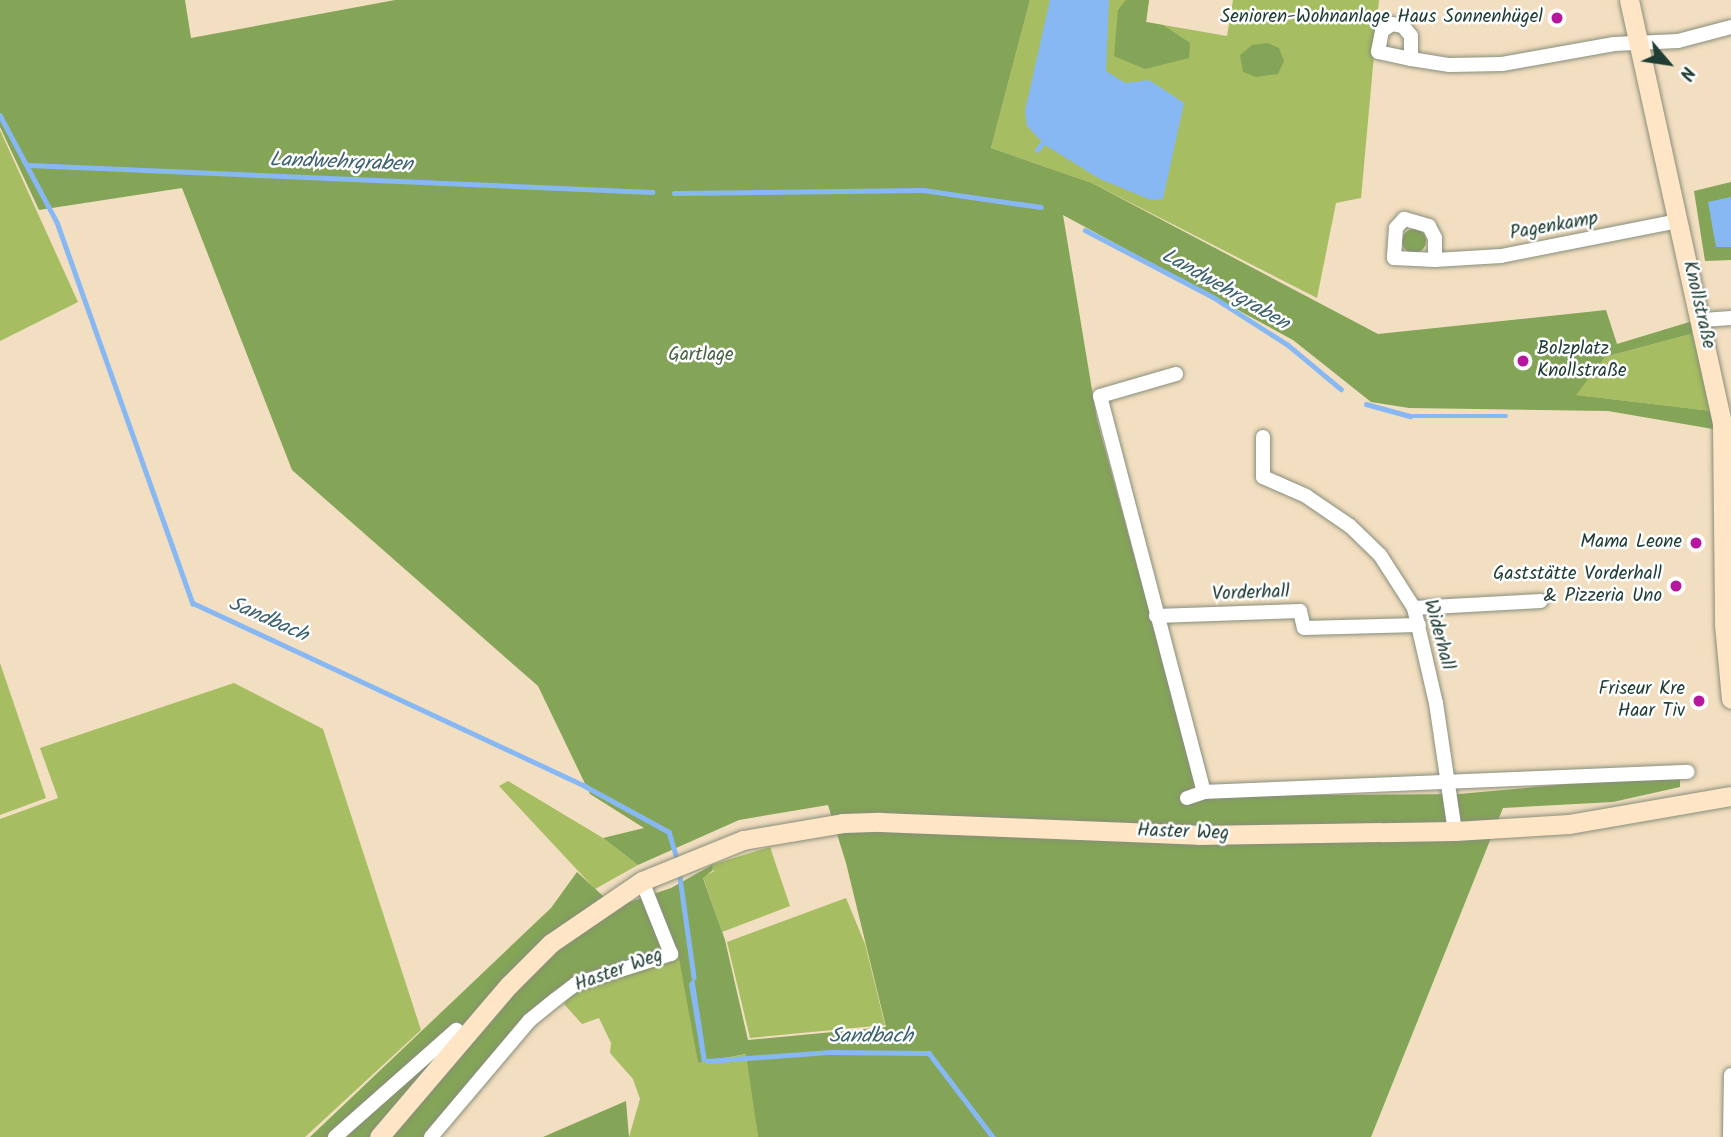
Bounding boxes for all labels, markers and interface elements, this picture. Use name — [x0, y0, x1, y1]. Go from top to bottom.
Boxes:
place label: Senioren-Wohnanlage Haus Sonnenhügel — [1220, 7, 1543, 29]
marker: Senioren-Wohnanlage Haus Sonnenhügel — [1549, 10, 1565, 26]
north arrow — [1633, 28, 1703, 98]
text: N — [1670, 61, 1702, 86]
water label: Landwehrgraben — [269, 148, 413, 178]
street label: Pagenkamp — [1508, 208, 1600, 246]
water label: Landwehrgraben — [1157, 243, 1293, 337]
street label: Knollstraße — [1677, 259, 1719, 351]
place label: Bolzplatz Knollstraße — [1537, 339, 1627, 383]
park label: Gartlage — [668, 345, 734, 367]
marker: Bolzplatz Knollstraße — [1515, 353, 1531, 369]
place label: Mama Leone — [1580, 532, 1682, 554]
marker: Mama Leone — [1688, 535, 1704, 551]
place label: Gaststätte Vorderhall & Pizzeria Uno — [1493, 564, 1662, 608]
marker: Gaststätte Vorderhall & Pizzeria Uno — [1668, 578, 1684, 594]
street label: Vorderhall — [1212, 581, 1290, 607]
water label: Sandbach — [224, 591, 312, 649]
street label: Widerhall — [1418, 597, 1458, 673]
place label: Friseur Kre Haar Tiv — [1598, 679, 1685, 723]
marker: Friseur Kre Haar Tiv — [1691, 693, 1707, 709]
street label: Haster Weg — [1137, 820, 1229, 846]
street label: Haster Weg — [572, 945, 666, 997]
water label: Sandbach — [829, 1024, 913, 1050]

